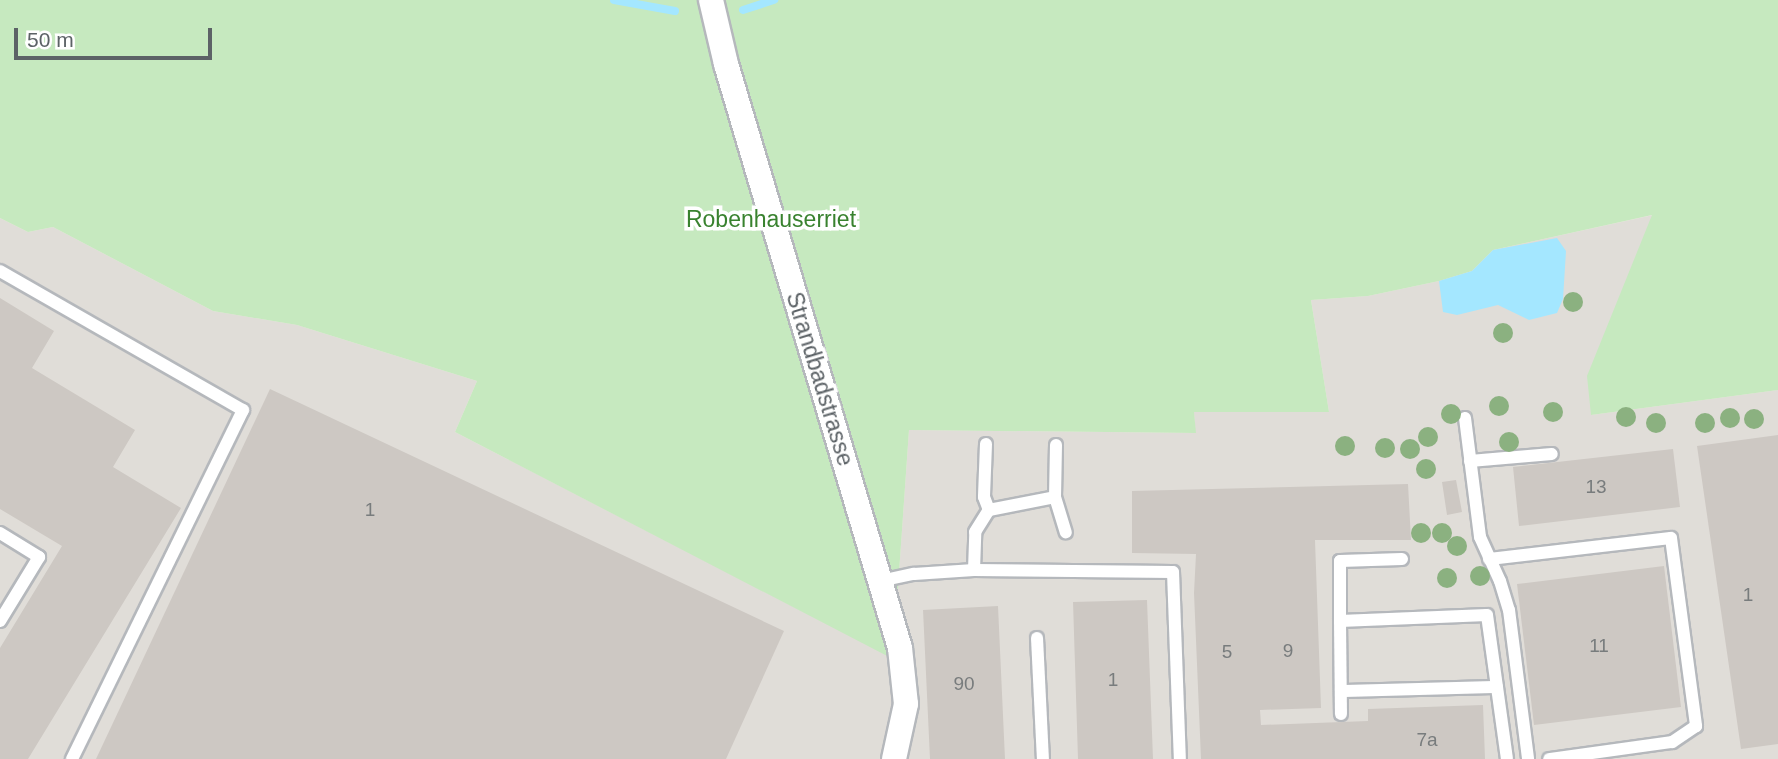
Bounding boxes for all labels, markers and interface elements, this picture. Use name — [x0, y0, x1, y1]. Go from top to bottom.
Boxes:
scale bar — [18, 14, 215, 58]
text: 50 m — [27, 28, 74, 51]
park label: Robenhauserriet — [686, 205, 856, 233]
street label: Strandbadstrasse — [780, 289, 860, 469]
house number: 13 — [1585, 476, 1607, 498]
house number: 1 — [365, 499, 375, 521]
house number: 1 — [1743, 584, 1753, 606]
house number: 11 — [1589, 635, 1609, 657]
house number: 9 — [1283, 640, 1293, 662]
house number: 5 — [1222, 641, 1232, 663]
house number: 1 — [1108, 669, 1118, 691]
house number: 90 — [953, 673, 975, 695]
house number: 7a — [1416, 729, 1438, 751]

